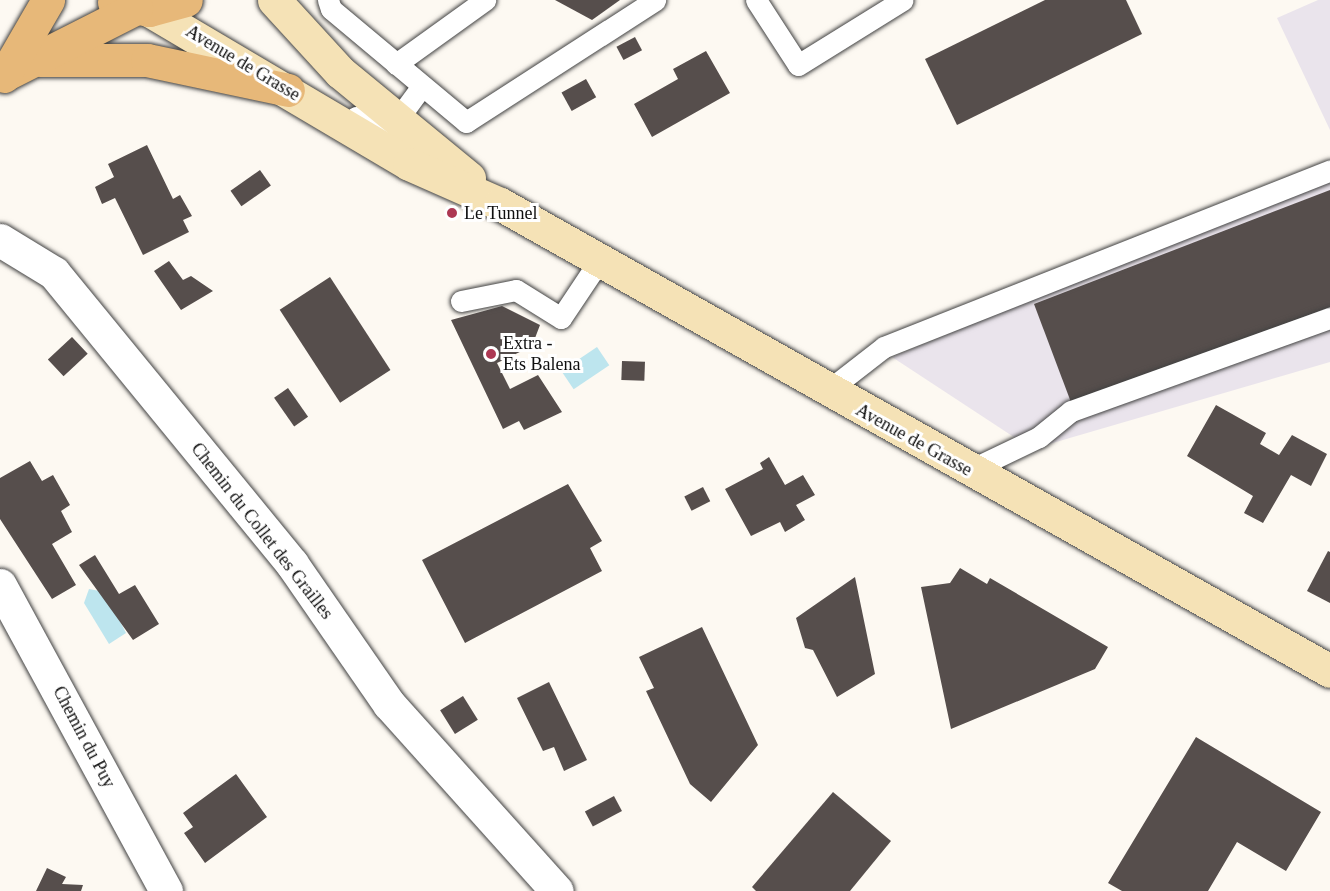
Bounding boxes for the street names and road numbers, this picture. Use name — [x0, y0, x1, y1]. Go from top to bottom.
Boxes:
street label: Avenue de Grasse — [182, 20, 304, 106]
street label: Avenue de Grasse — [852, 399, 976, 481]
street label: Chemin du Collet des Grailles — [186, 438, 338, 624]
street label: Chemin du Puy — [48, 682, 120, 792]

